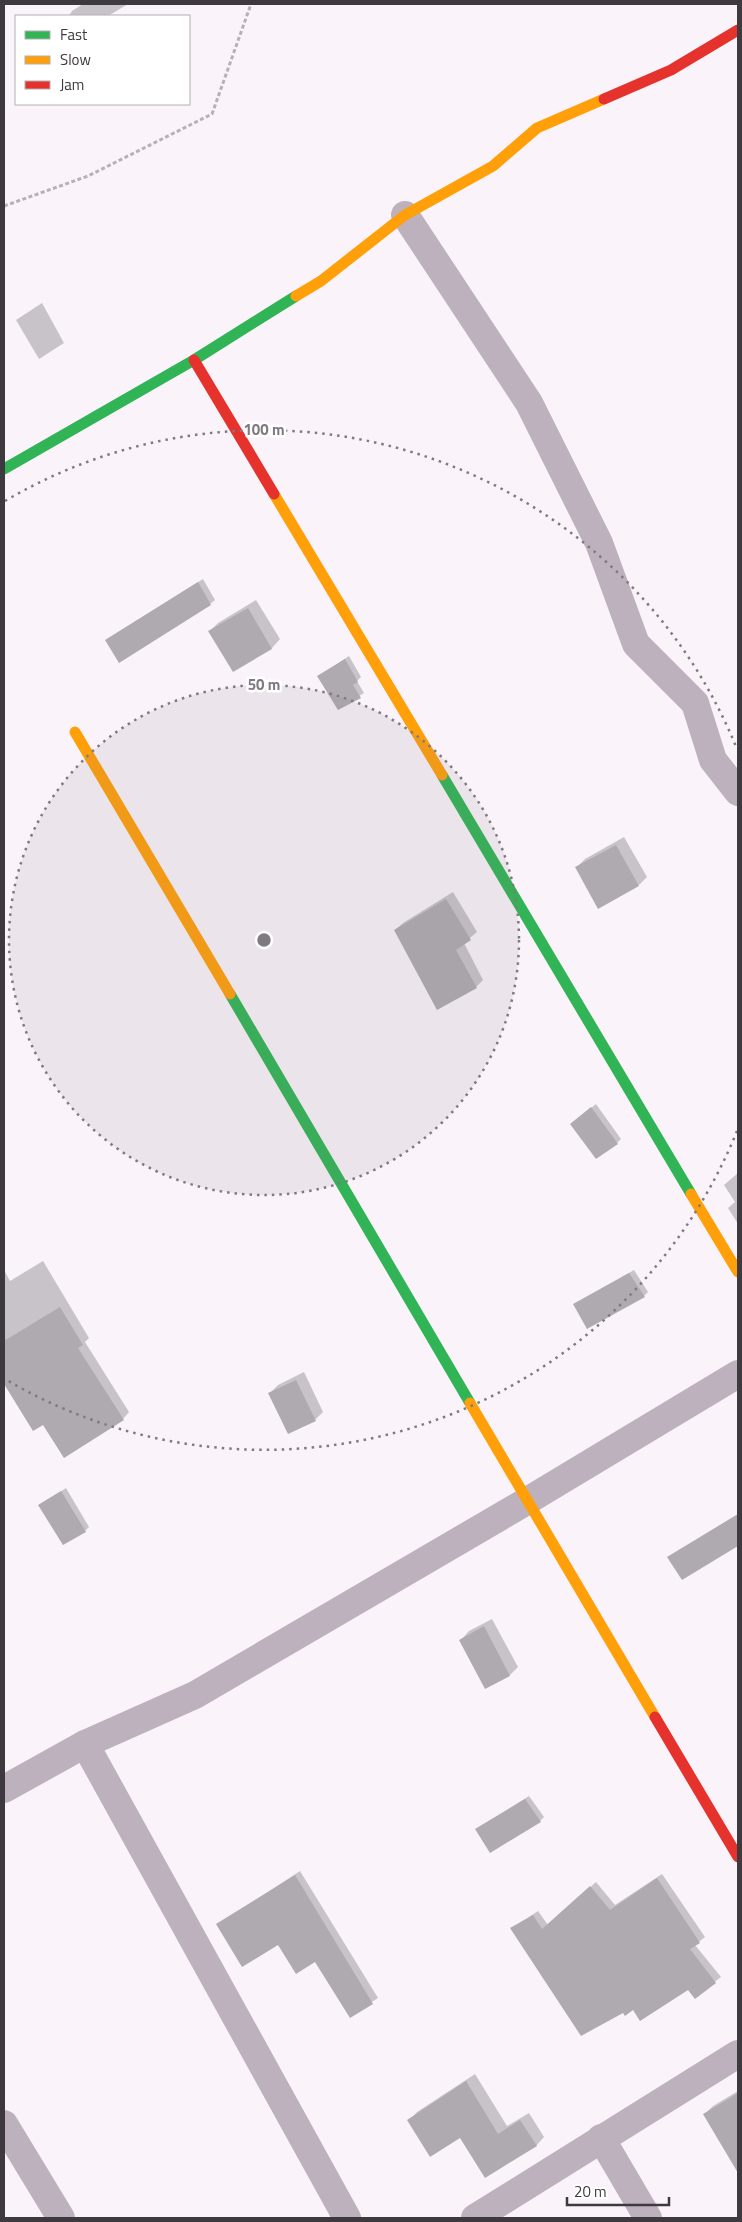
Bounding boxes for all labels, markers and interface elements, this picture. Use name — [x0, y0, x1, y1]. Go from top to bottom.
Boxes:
legend — [15, 15, 190, 105]
text: Fast — [60, 23, 88, 46]
text: Slow — [60, 48, 91, 71]
text: Jam — [60, 73, 84, 96]
text: 100 m — [243, 418, 285, 441]
text: 50 m — [248, 673, 280, 696]
centre of rings — [255, 931, 273, 949]
scale bar — [567, 2174, 670, 2206]
text: 20 m — [574, 2180, 607, 2203]

